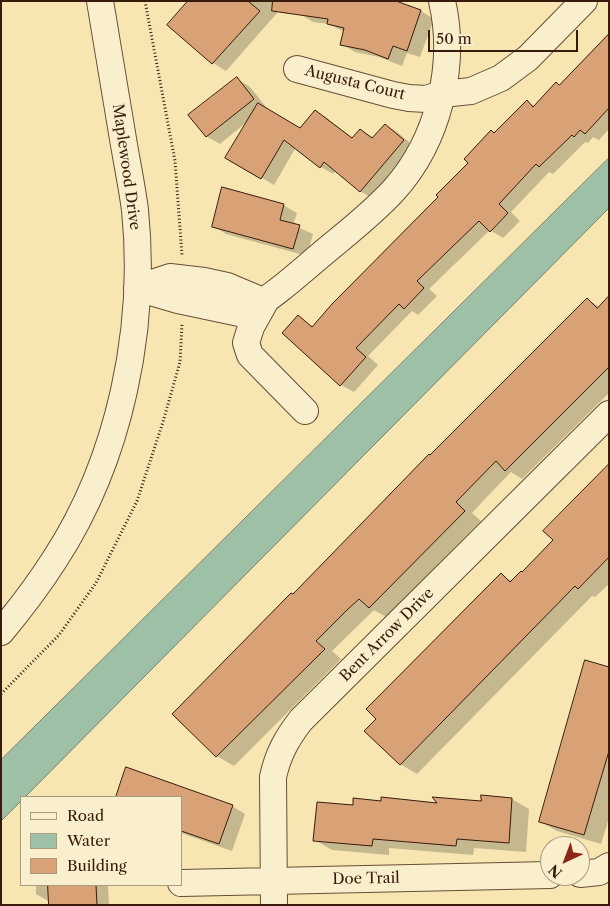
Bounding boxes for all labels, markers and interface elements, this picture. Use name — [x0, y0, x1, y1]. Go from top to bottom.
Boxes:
scale bar — [430, 20, 580, 52]
text: 50 m — [436, 29, 472, 48]
street label: Augusta Court — [303, 62, 407, 104]
street label: Maplewood Drive — [108, 103, 144, 231]
street label: Bent Arrow Drive — [336, 584, 438, 686]
legend — [20, 796, 182, 886]
text: Road — [67, 806, 104, 825]
text: Water — [67, 831, 110, 850]
north arrow — [540, 836, 590, 886]
text: Building — [67, 856, 127, 875]
text: N — [545, 861, 566, 882]
street label: Doe Trail — [332, 869, 400, 889]

